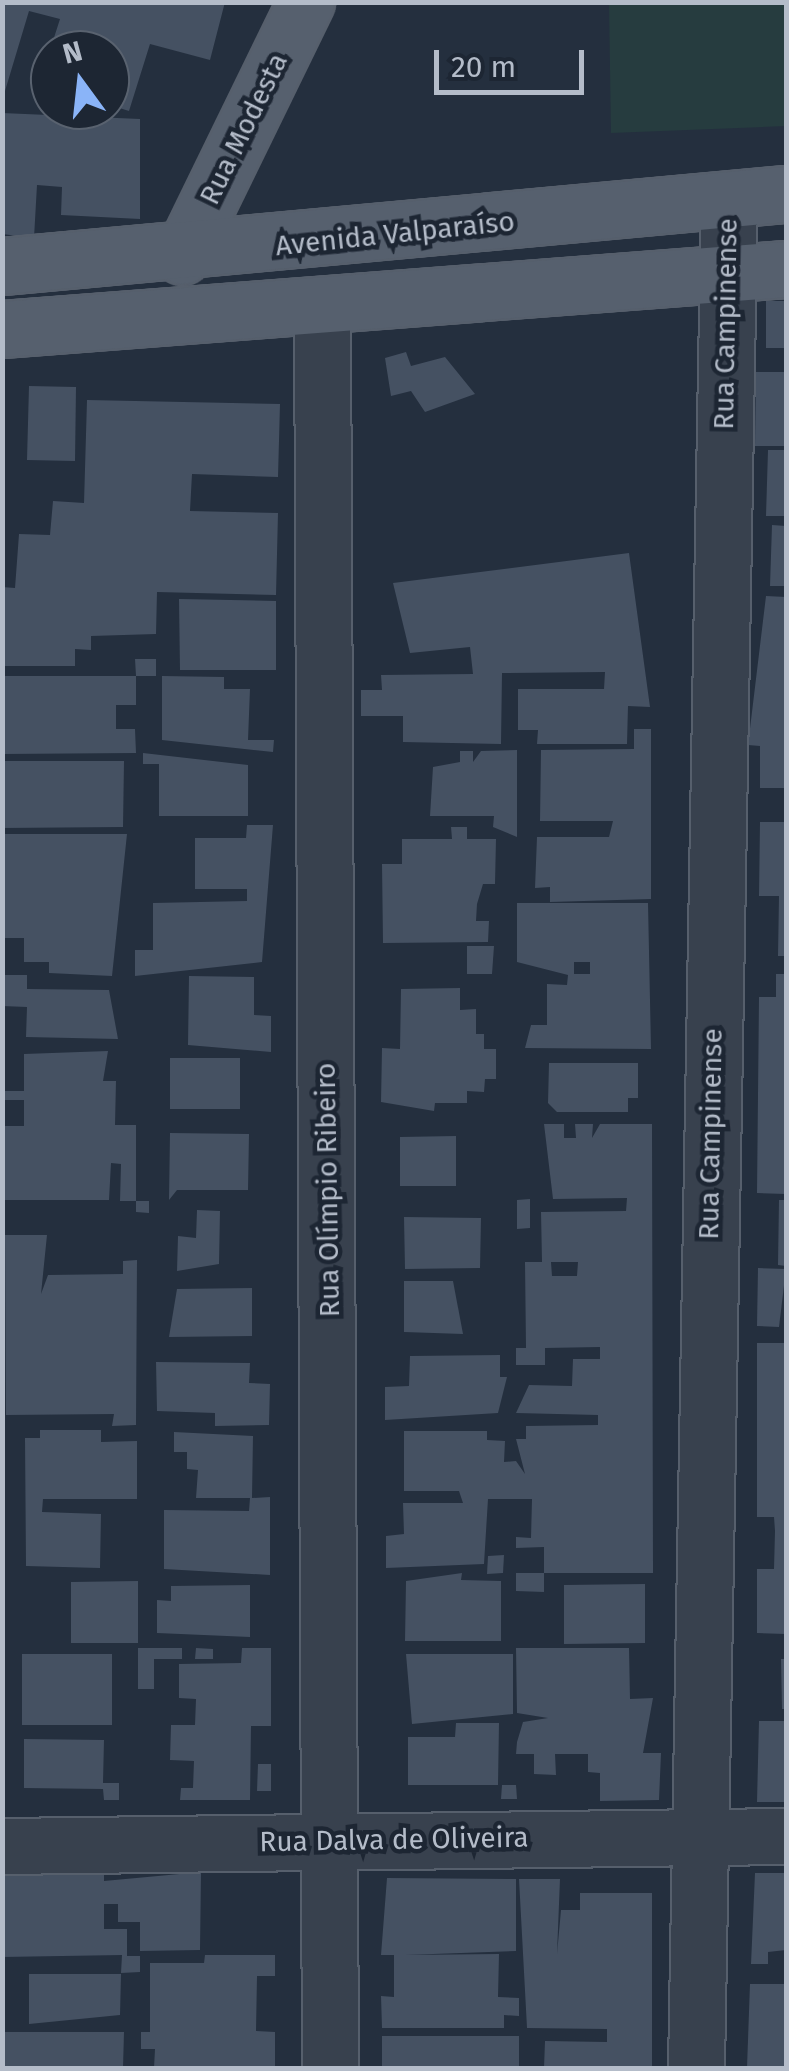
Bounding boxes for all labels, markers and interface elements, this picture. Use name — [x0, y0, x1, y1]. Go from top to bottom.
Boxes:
north arrow — [30, 30, 130, 130]
scale bar — [439, 30, 589, 92]
text: N — [59, 34, 86, 71]
street label: Rua Modesta — [193, 48, 295, 210]
text: 20 m — [451, 49, 516, 85]
street label: Avenida Valparaíso — [274, 205, 516, 263]
street label: Rua Campinense — [707, 218, 745, 430]
street label: Rua Campinense — [692, 1028, 730, 1240]
street label: Rua Olímpio Ribeiro — [309, 1062, 347, 1318]
street label: Rua Dalva de Oliveira — [259, 1821, 529, 1859]

